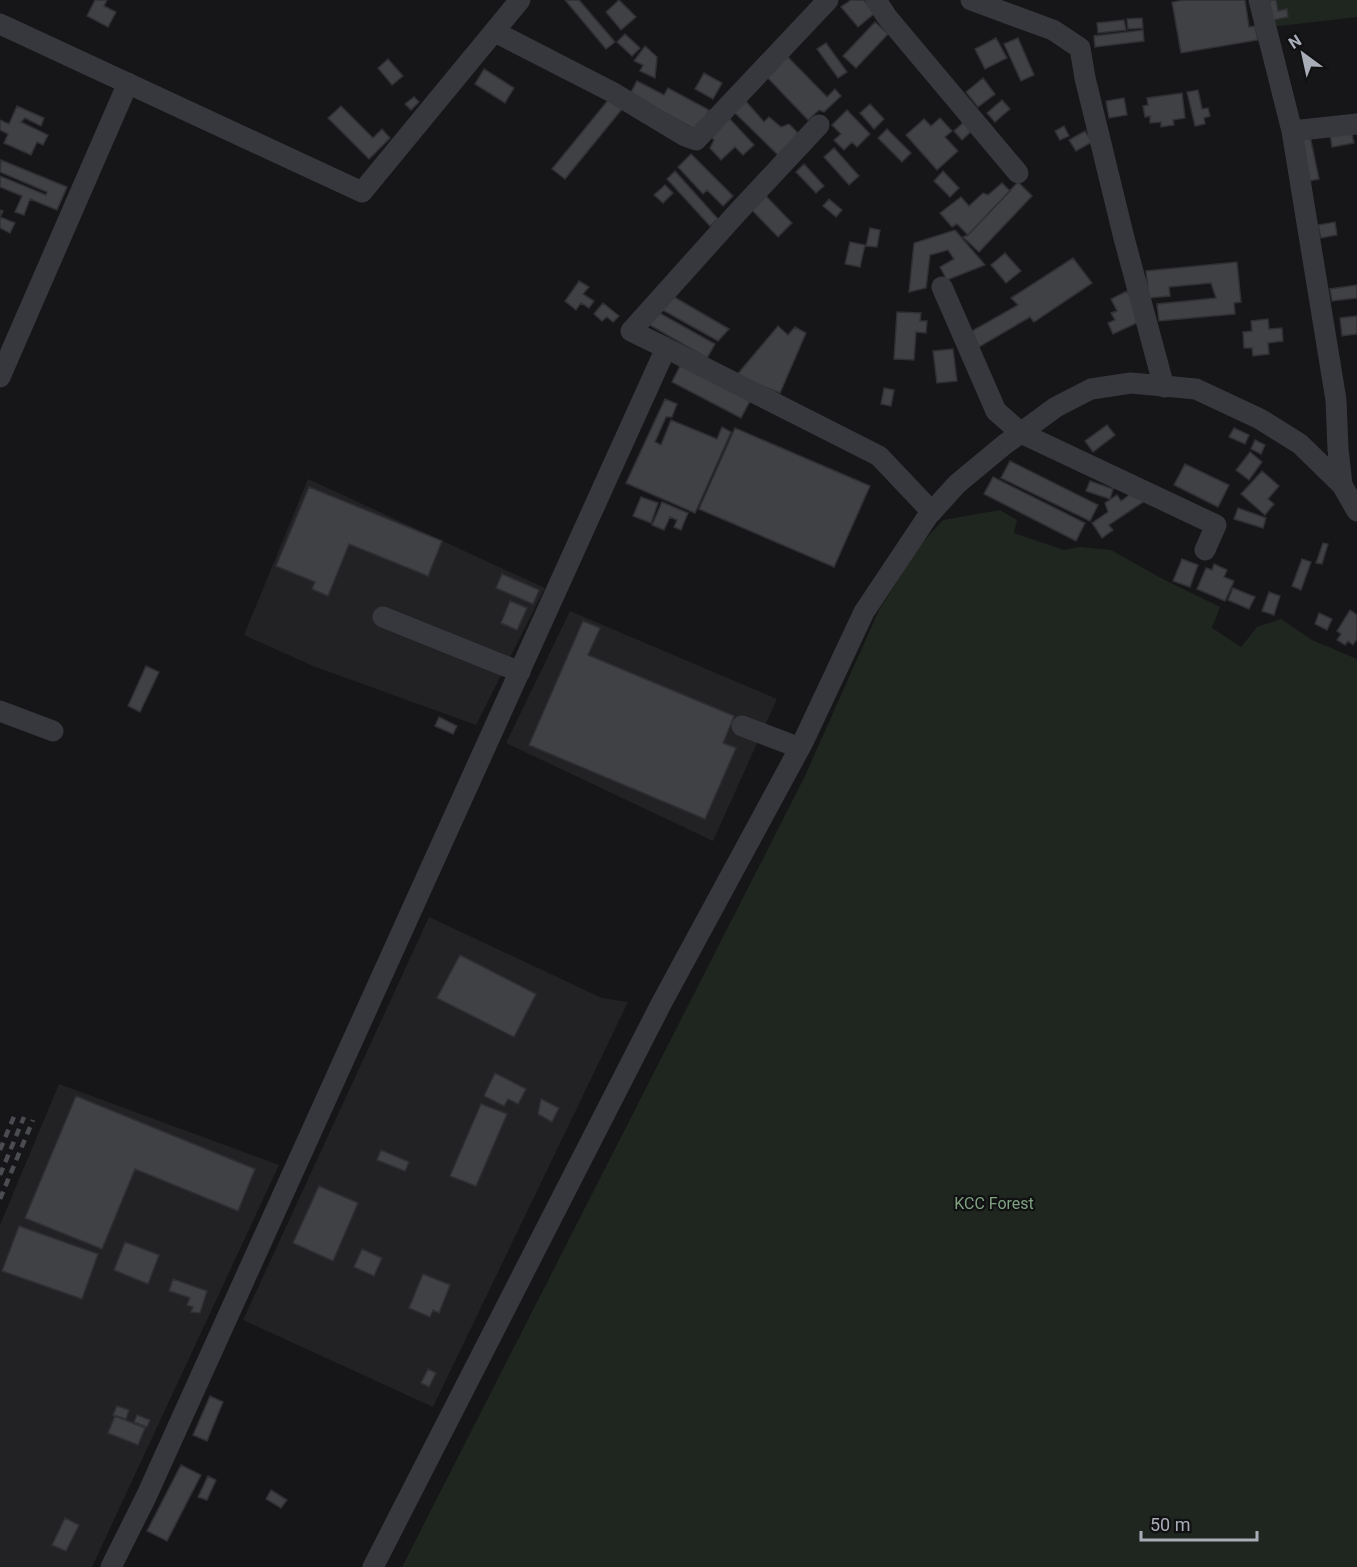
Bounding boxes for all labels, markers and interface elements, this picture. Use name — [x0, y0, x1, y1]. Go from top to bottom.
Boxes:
north arrow — [1273, 24, 1333, 84]
text: N — [1285, 31, 1305, 53]
park label: KCC Forest — [954, 1194, 1034, 1213]
scale bar — [1141, 1504, 1256, 1542]
text: 50 m — [1150, 1514, 1190, 1535]

